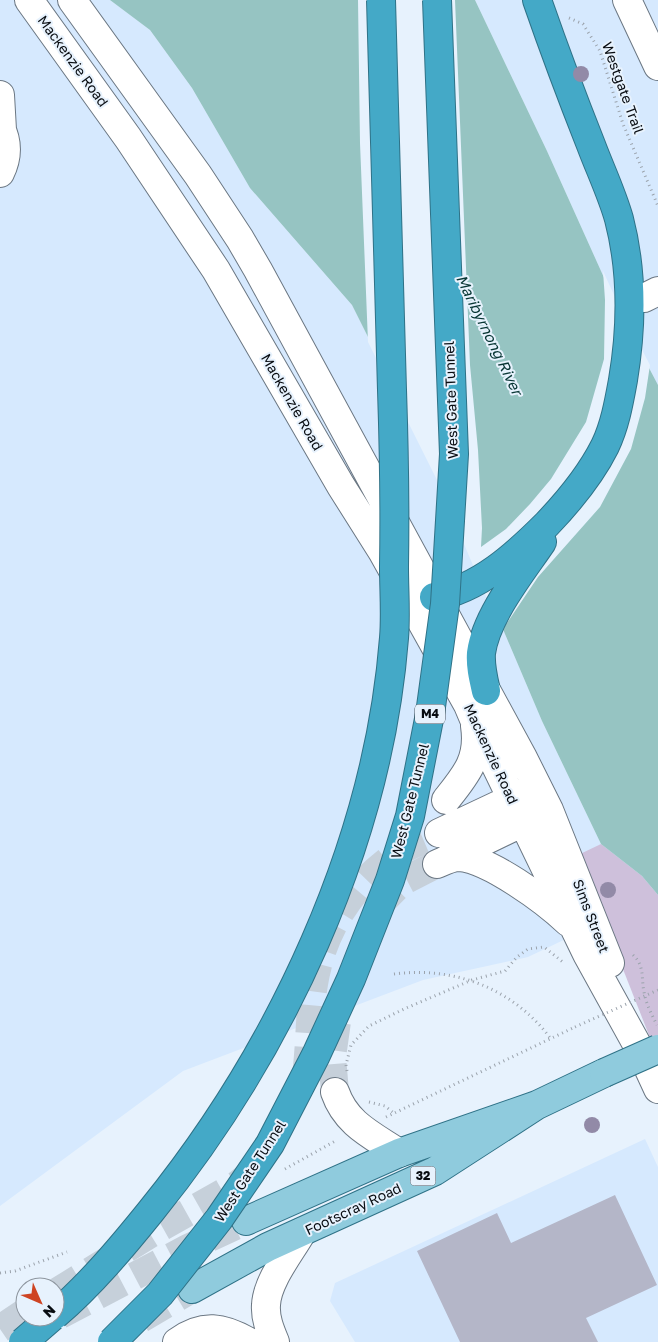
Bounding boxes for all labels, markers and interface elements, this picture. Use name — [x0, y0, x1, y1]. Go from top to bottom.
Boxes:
street label: Mackenzie Road — [35, 12, 112, 110]
street label: Westgate Trail — [599, 40, 648, 136]
water label: Maribyrnong River — [452, 271, 528, 400]
street label: West Gate Tunnel — [440, 341, 461, 459]
street label: Mackenzie Road — [258, 350, 327, 453]
street label: Mackenzie Road — [461, 701, 522, 807]
road number: M4 — [415, 704, 445, 724]
street label: West Gate Tunnel — [387, 742, 432, 860]
street label: Sims Street — [570, 877, 613, 955]
street label: West Gate Tunnel — [210, 1117, 289, 1225]
road number: 32 — [410, 1166, 436, 1186]
street label: Footscray Road — [302, 1179, 404, 1238]
north arrow — [15, 1277, 65, 1327]
text: N — [40, 1302, 59, 1321]

